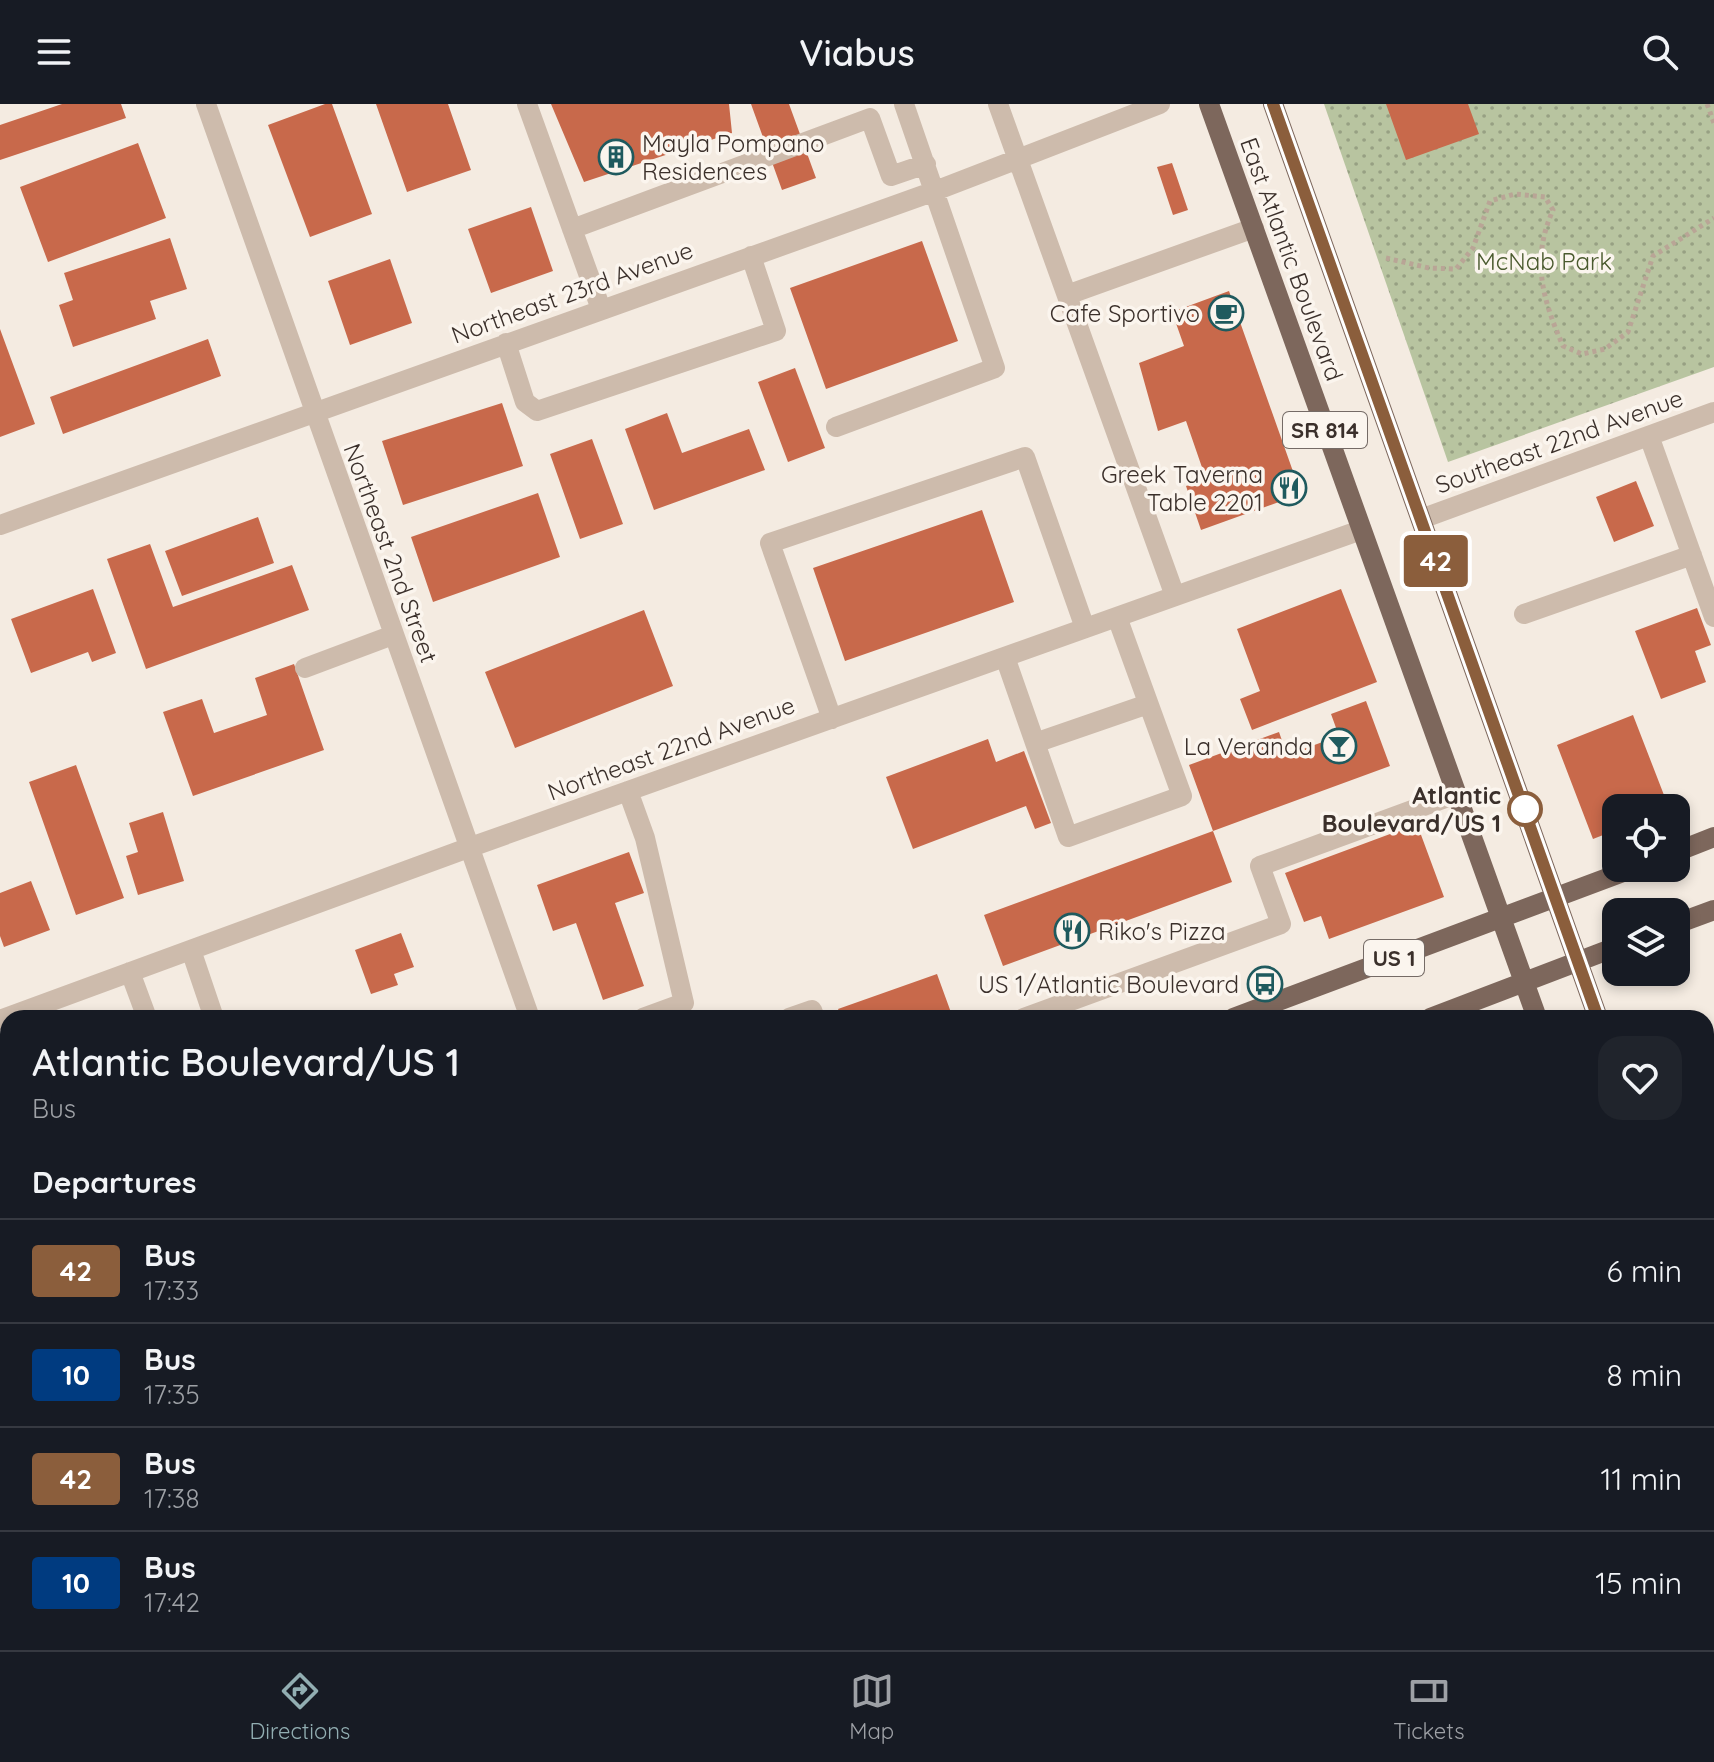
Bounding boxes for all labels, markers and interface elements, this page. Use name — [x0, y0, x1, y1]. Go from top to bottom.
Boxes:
icon: menu — [32, 30, 76, 74]
text: Viabus — [799, 30, 915, 75]
icon: search — [1638, 30, 1682, 74]
place label: Mayla Pompano Residences — [642, 128, 825, 186]
street label: East Atlantic Boulevard — [1234, 133, 1350, 385]
building icon: Mayla Pompano Residences — [597, 138, 635, 176]
street label: Northeast 23rd Avenue — [447, 234, 697, 350]
park label: McNab Park — [1476, 246, 1612, 276]
cafe icon: Cafe Sportivo — [1207, 294, 1245, 332]
place label: Cafe Sportivo — [1050, 298, 1200, 328]
street label: Southeast 22nd Avenue — [1431, 382, 1687, 500]
road number: SR 814 — [1283, 412, 1367, 448]
street label: Northeast 2nd Street — [337, 439, 445, 667]
place label: Greek Taverna Table 2201 — [1101, 459, 1263, 517]
restaurant icon: Greek Taverna Table 2201 — [1270, 469, 1308, 507]
line badge: 42 — [1400, 535, 1472, 587]
text: 42 — [1420, 543, 1452, 578]
street label: Northeast 22nd Avenue — [543, 689, 799, 807]
bar icon: La Veranda — [1320, 727, 1358, 765]
place label: La Veranda — [1184, 731, 1313, 761]
place label: Atlantic Boulevard/US 1 — [1322, 780, 1501, 838]
marker: Atlantic Boulevard/US 1 — [1508, 792, 1542, 826]
map controls — [1602, 794, 1690, 986]
button: locate — [1602, 794, 1690, 882]
button: layers — [1602, 898, 1690, 986]
restaurant icon: Riko's Pizza — [1053, 912, 1091, 950]
place label: Riko's Pizza — [1098, 916, 1225, 946]
road number: US 1 — [1364, 940, 1424, 976]
bus stop icon: US 1/Atlantic Boulevard — [1246, 965, 1284, 1003]
place label: US 1/Atlantic Boulevard — [978, 969, 1239, 999]
button: heart — [1598, 1036, 1682, 1120]
text: Atlantic Boulevard/US 1 — [32, 1038, 460, 1086]
text: Bus — [32, 1092, 76, 1125]
text: Departures — [32, 1163, 197, 1201]
text: Bus — [144, 1236, 196, 1274]
text: 6 min — [1607, 1252, 1682, 1290]
text: 42 — [60, 1253, 92, 1288]
text: 17:33 — [144, 1274, 199, 1307]
text: Bus — [144, 1340, 196, 1378]
text: 8 min — [1606, 1356, 1682, 1394]
text: 10 — [62, 1357, 90, 1392]
text: 17:35 — [144, 1378, 200, 1411]
text: Bus — [144, 1444, 196, 1482]
text: 11 min — [1600, 1460, 1682, 1498]
text: 42 — [60, 1461, 92, 1496]
text: 17:38 — [144, 1482, 199, 1515]
text: Bus — [144, 1548, 196, 1586]
text: 15 min — [1595, 1564, 1682, 1602]
text: 10 — [62, 1565, 90, 1600]
text: 17:42 — [144, 1586, 200, 1619]
tab: Directions — [249, 1669, 350, 1745]
tab: Map — [849, 1669, 894, 1745]
tab: Tickets — [1393, 1669, 1464, 1745]

